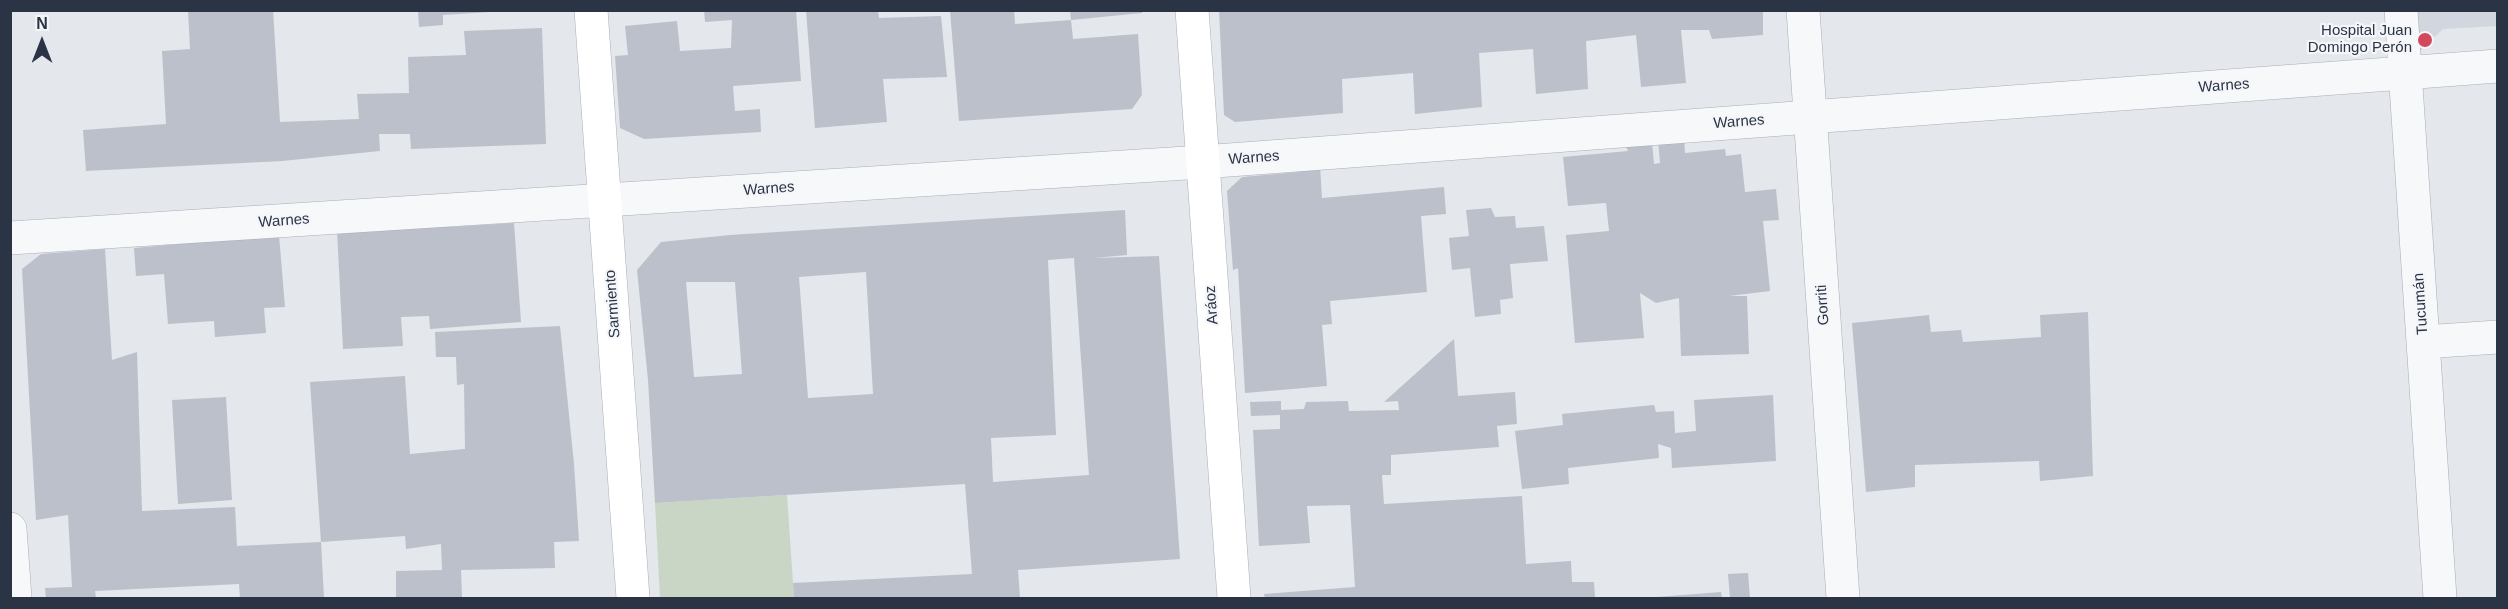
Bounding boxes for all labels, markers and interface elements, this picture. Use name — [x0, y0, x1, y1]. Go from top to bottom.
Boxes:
north arrow — [12, 12, 72, 72]
text: N — [36, 15, 48, 32]
place label: Hospital Juan Domingo Perón — [2308, 22, 2412, 57]
marker: Hospital Juan Domingo Perón — [2416, 31, 2434, 49]
street label: Warnes — [2198, 75, 2250, 97]
street label: Warnes — [1713, 111, 1765, 133]
street label: Warnes — [1228, 147, 1280, 169]
street label: Warnes — [743, 178, 795, 200]
street label: Warnes — [258, 210, 310, 232]
street label: Sarmiento — [602, 269, 624, 339]
street label: Tucumán — [2410, 272, 2432, 336]
street label: Gorriti — [1813, 284, 1833, 326]
street label: Aráoz — [1202, 285, 1222, 325]

